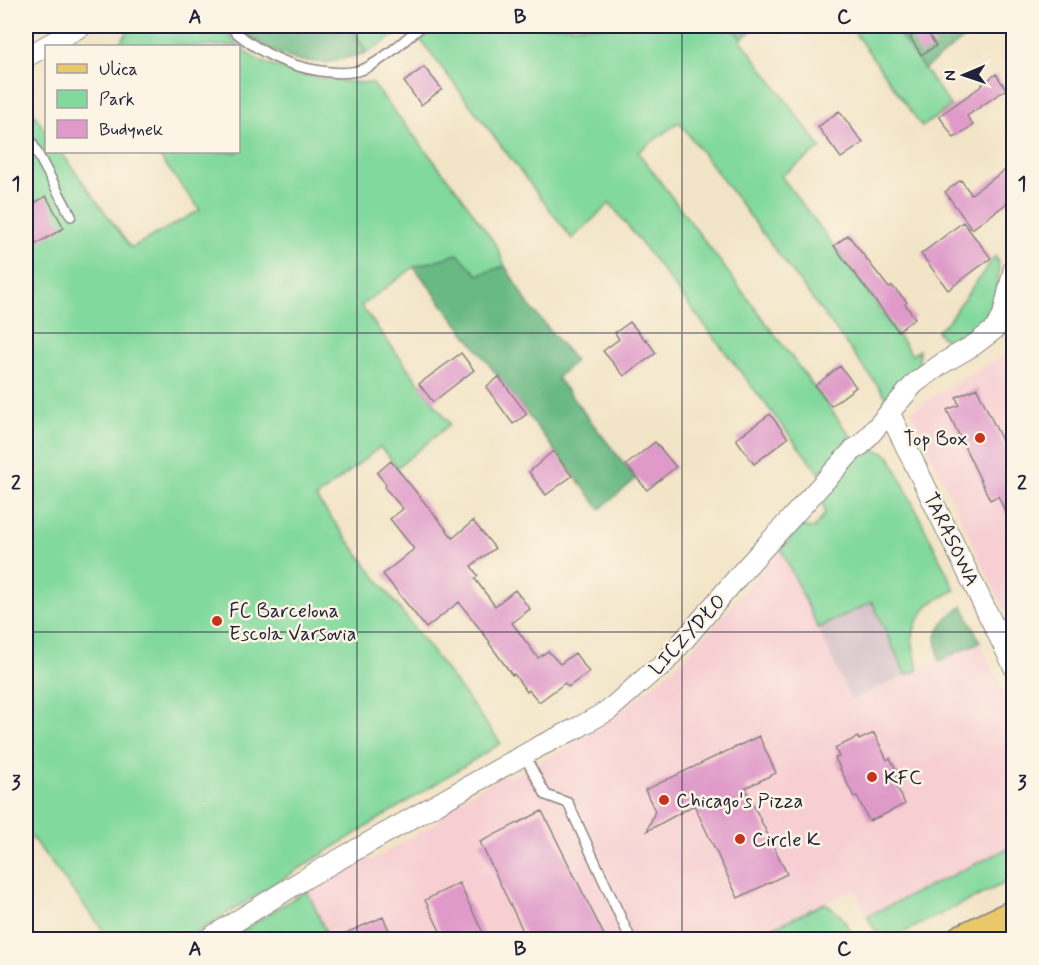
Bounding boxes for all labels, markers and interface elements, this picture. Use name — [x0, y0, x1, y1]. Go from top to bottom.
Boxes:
text: A — [188, 4, 202, 31]
text: B — [514, 4, 527, 31]
text: C — [837, 4, 852, 31]
legend — [45, 45, 240, 153]
north arrow — [934, 45, 994, 105]
text: Ulica — [99, 58, 138, 82]
text: N — [940, 70, 961, 81]
text: Park — [99, 88, 135, 112]
text: Budynek — [99, 118, 163, 142]
text: 1 — [12, 171, 20, 198]
text: 1 — [1018, 171, 1026, 198]
place label: Top Box — [903, 426, 969, 453]
marker: Top Box — [973, 431, 987, 445]
text: 2 — [11, 470, 21, 497]
text: 2 — [1017, 470, 1027, 497]
street label: TARASOWA — [916, 488, 985, 591]
street label: LICZYDŁO — [644, 589, 733, 681]
place label: FC Barcelona Escola Varsovia — [229, 598, 357, 648]
marker: FC Barcelona Escola Varsovia — [210, 614, 224, 628]
place label: KFC — [884, 765, 922, 792]
text: 3 — [11, 770, 21, 797]
marker: KFC — [865, 770, 879, 784]
text: 3 — [1017, 770, 1027, 797]
place label: Chicago's Pizza — [676, 788, 803, 815]
marker: Chicago's Pizza — [657, 793, 671, 807]
place label: Circle K — [752, 827, 821, 854]
marker: Circle K — [733, 832, 747, 846]
text: A — [188, 936, 202, 963]
text: B — [514, 936, 527, 963]
text: C — [837, 936, 852, 963]

